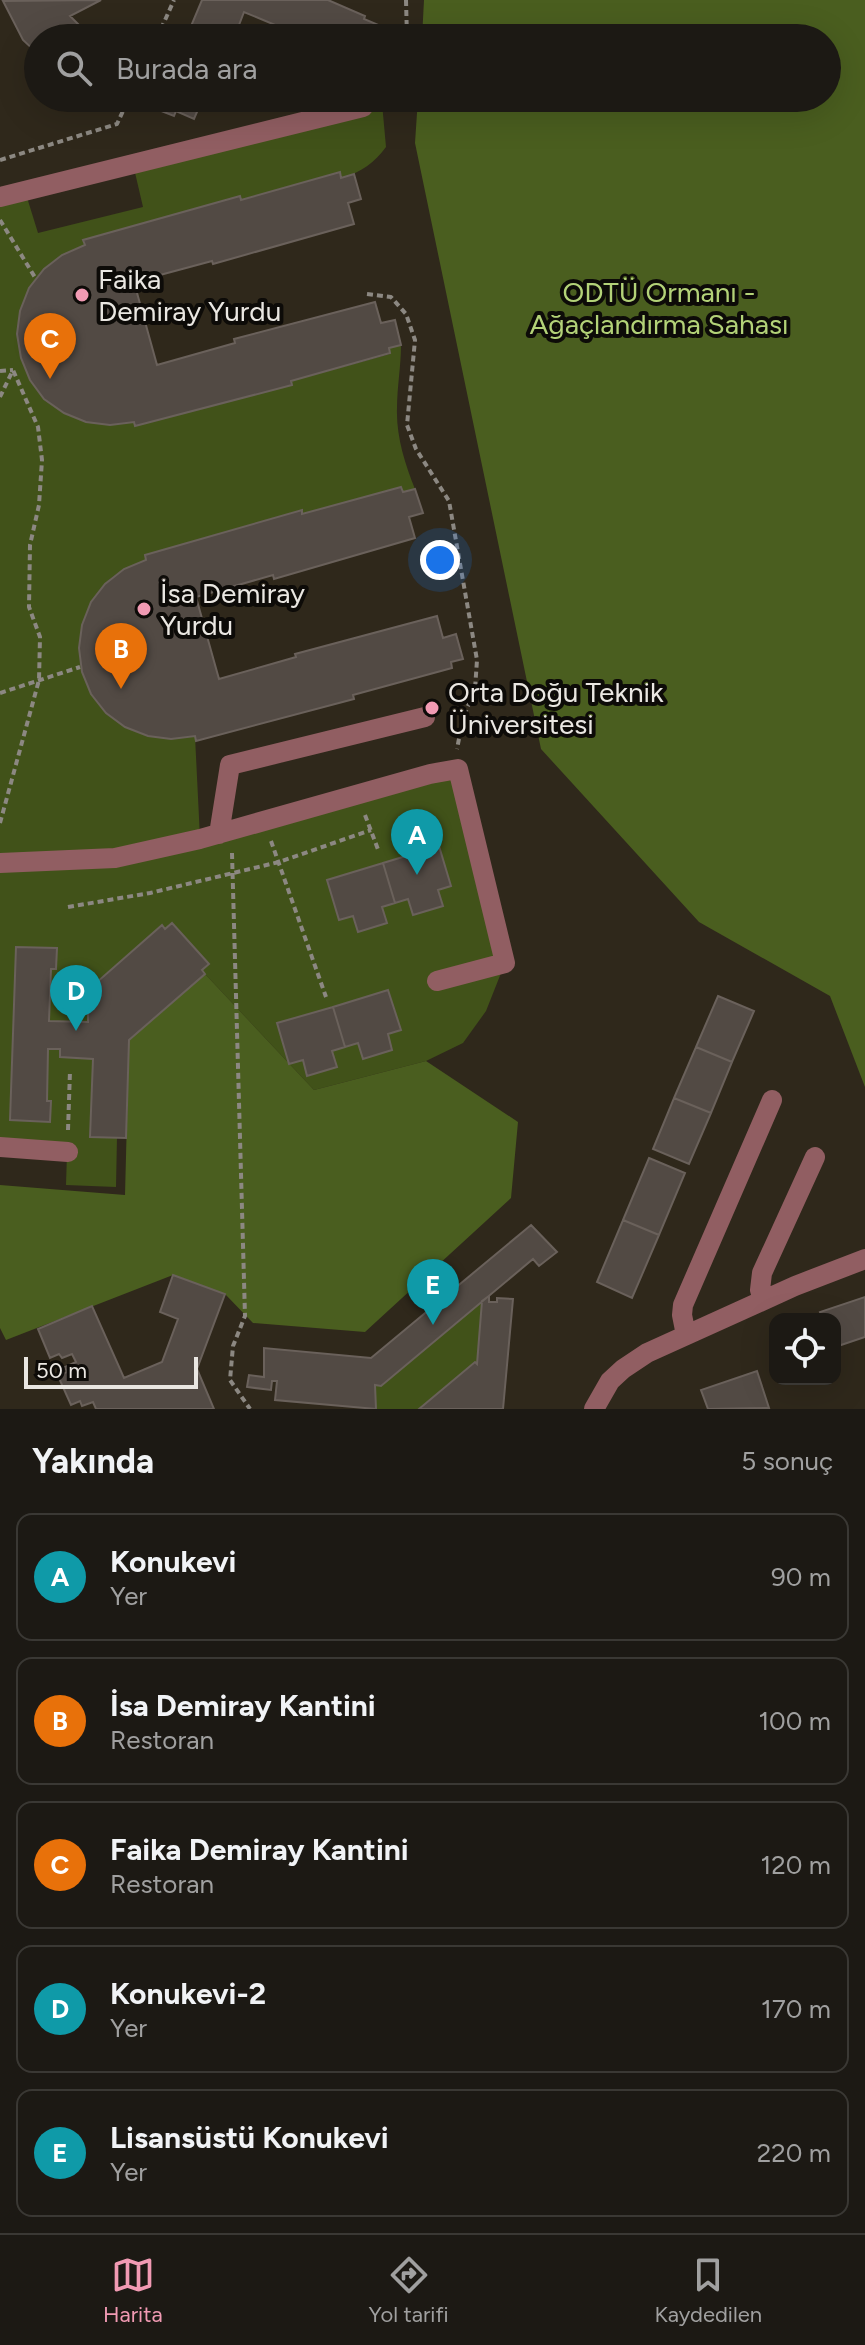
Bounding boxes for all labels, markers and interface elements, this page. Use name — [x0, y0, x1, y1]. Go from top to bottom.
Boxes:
search box — [24, 24, 841, 112]
icon: search — [52, 46, 96, 90]
text: Burada ara — [116, 50, 258, 87]
place label: Faika Demiray Yurdu — [98, 262, 281, 328]
park label: ODTÜ Ormanı - Ağaçlandırma Sahası — [529, 275, 789, 341]
marker: Faika Demiray Yurdu — [73, 286, 91, 304]
pin: C — [24, 313, 76, 379]
your location — [420, 540, 460, 580]
place label: İsa Demiray Yurdu — [160, 576, 305, 642]
marker: İsa Demiray Yurdu — [135, 600, 153, 618]
pin: B — [95, 623, 147, 689]
place label: Orta Doğu Teknik Üniversitesi — [448, 675, 664, 741]
marker: Orta Doğu Teknik Üniversitesi — [423, 699, 441, 717]
pin: A — [391, 809, 443, 875]
pin: D — [50, 965, 102, 1031]
pin: E — [407, 1259, 459, 1325]
map controls — [769, 1313, 841, 1385]
button: locate — [769, 1313, 841, 1385]
scale bar — [24, 1353, 198, 1389]
text: 50 m — [36, 1357, 87, 1384]
text: Yakında — [32, 1441, 154, 1482]
text: 5 sonuç — [741, 1445, 833, 1477]
text: Konukevi — [110, 1543, 236, 1580]
text: A — [51, 1561, 69, 1593]
text: 90 m — [771, 1561, 831, 1593]
text: Yer — [110, 1580, 147, 1612]
text: İsa Demiray Kantini — [110, 1687, 376, 1724]
text: B — [52, 1705, 68, 1737]
text: 100 m — [758, 1705, 831, 1737]
text: Restoran — [110, 1724, 214, 1756]
text: Faika Demiray Kantini — [110, 1831, 409, 1868]
text: C — [51, 1849, 69, 1881]
text: 120 m — [761, 1849, 831, 1881]
text: Restoran — [110, 1868, 214, 1900]
text: Konukevi-2 — [110, 1975, 266, 2012]
text: D — [51, 1993, 69, 2025]
text: 170 m — [761, 1993, 831, 2025]
text: Yer — [110, 2012, 147, 2044]
text: Lisansüstü Konukevi — [110, 2119, 389, 2156]
text: E — [52, 2137, 68, 2169]
text: 220 m — [757, 2137, 831, 2169]
text: Yer — [110, 2156, 147, 2188]
tab: Harita — [103, 2253, 163, 2328]
tab: Yol tarifi — [368, 2253, 449, 2328]
tab: Kaydedilen — [654, 2253, 762, 2328]

